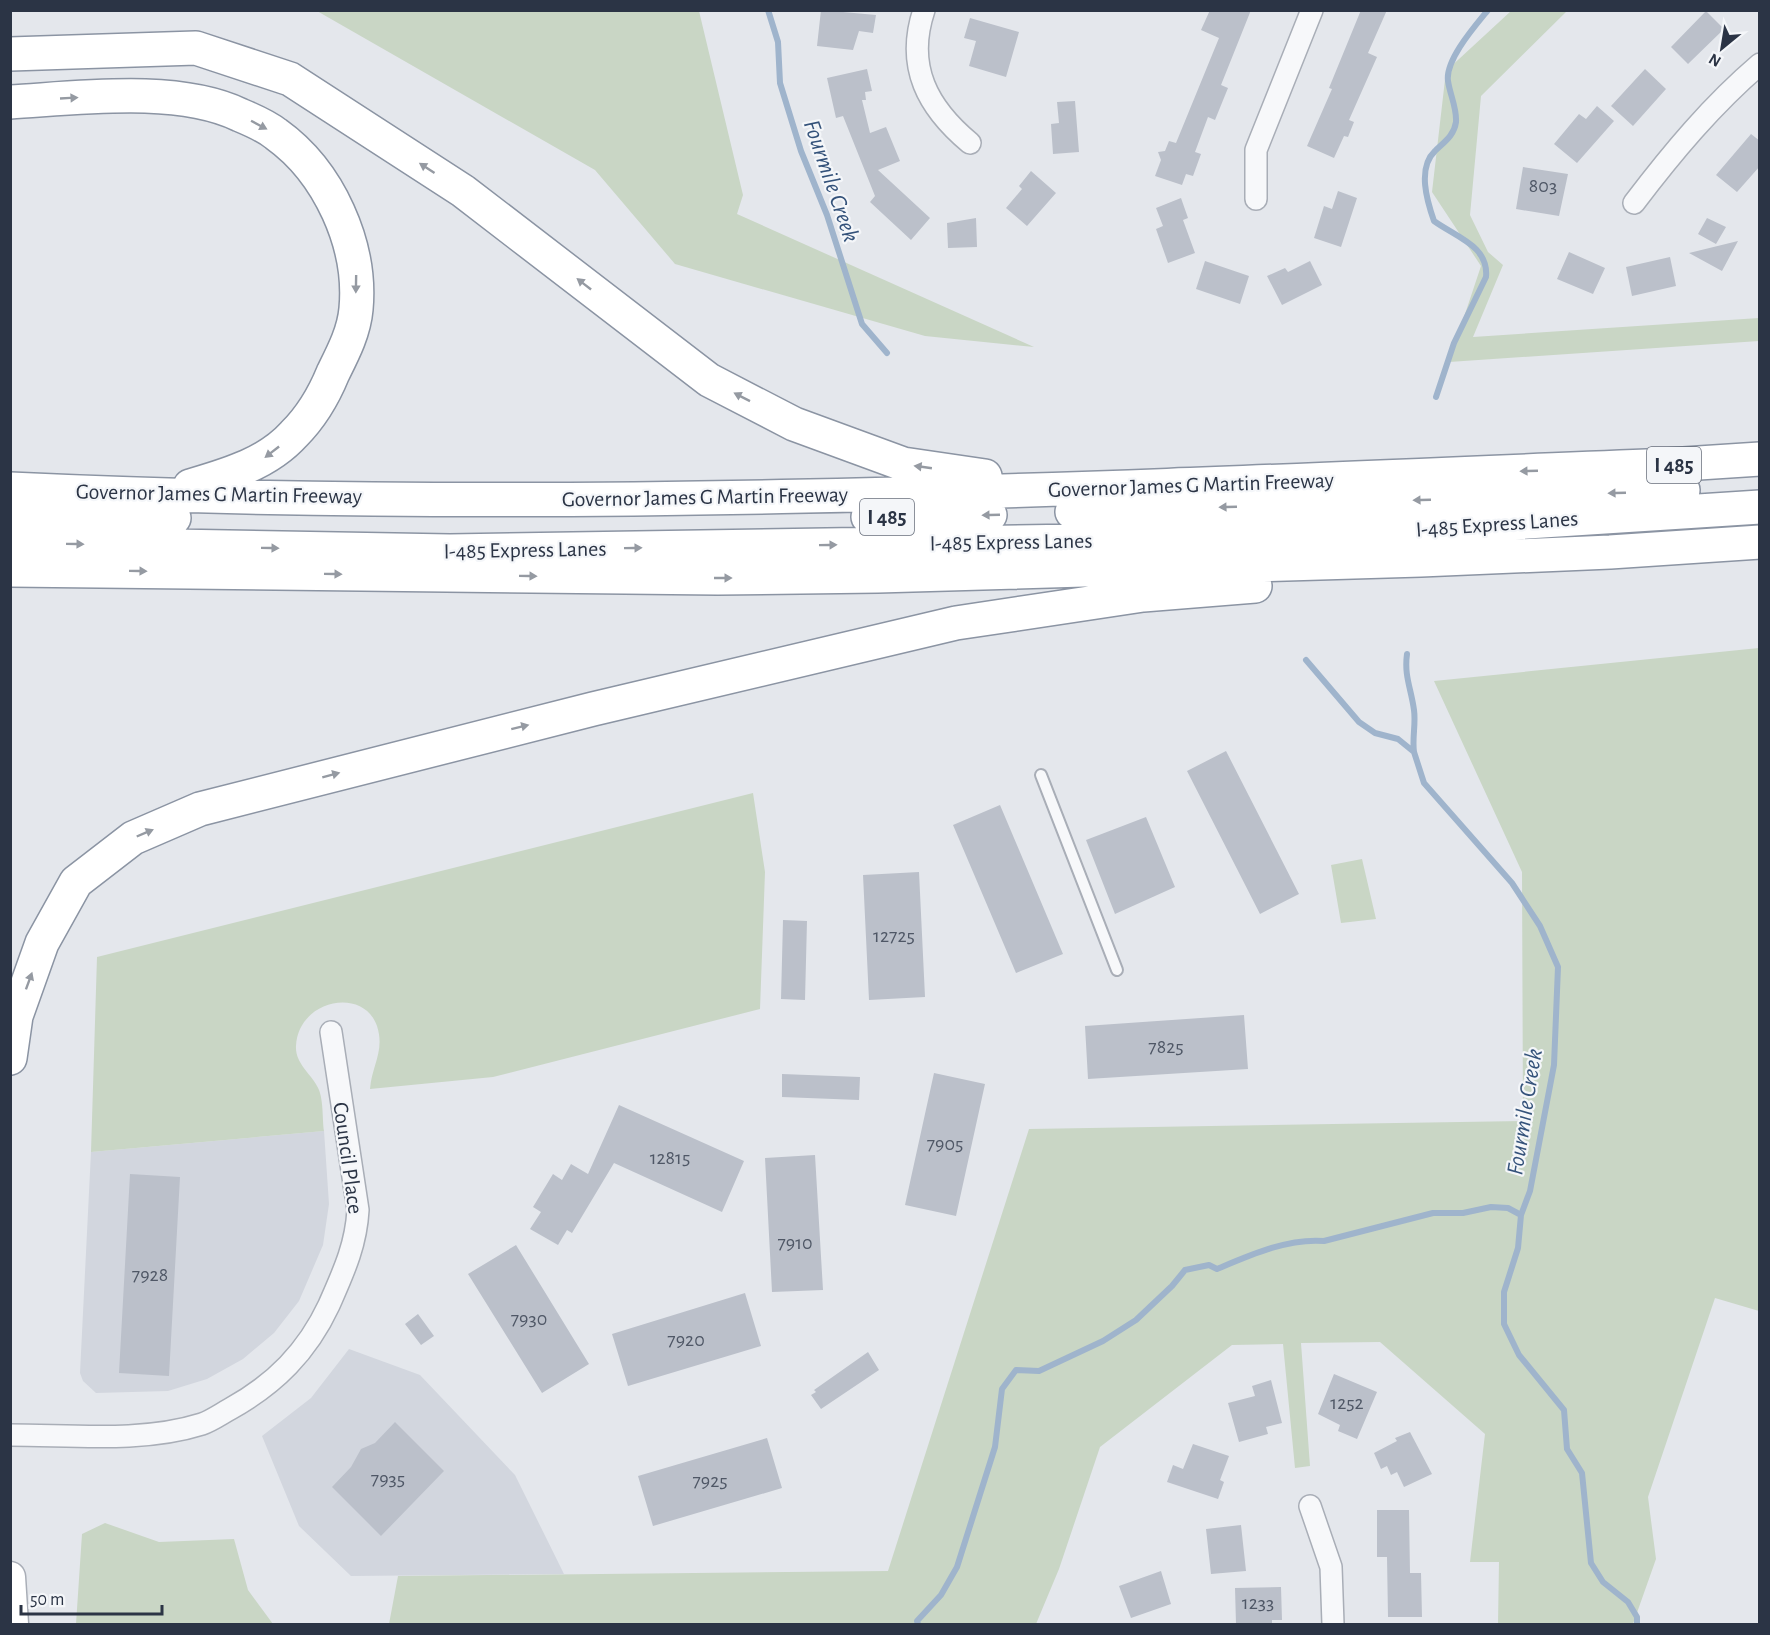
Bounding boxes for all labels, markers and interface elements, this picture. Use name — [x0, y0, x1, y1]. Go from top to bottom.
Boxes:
north arrow — [1692, 18, 1752, 78]
text: N — [1706, 50, 1724, 70]
one-way arrow — [59, 94, 78, 103]
water label: Fourmile Creek — [799, 117, 863, 245]
one-way arrow — [250, 119, 268, 129]
one-way arrow — [419, 163, 435, 174]
house number: 803 — [1529, 176, 1557, 196]
one-way arrow — [351, 274, 361, 293]
one-way arrow — [576, 279, 591, 291]
one-way arrow — [733, 392, 750, 402]
one-way arrow — [264, 446, 280, 459]
road number: I 485 — [1647, 447, 1701, 483]
one-way arrow — [913, 463, 932, 472]
one-way arrow — [1520, 466, 1539, 475]
street label: Governor James G Martin Freeway — [1048, 469, 1335, 501]
street label: Governor James G Martin Freeway — [76, 481, 363, 508]
street label: Governor James G Martin Freeway — [562, 483, 849, 510]
one-way arrow — [1608, 488, 1627, 497]
one-way arrow — [1413, 496, 1432, 505]
road number: I 485 — [860, 499, 914, 535]
one-way arrow — [1218, 503, 1237, 512]
street label: I-485 Express Lanes — [1415, 507, 1579, 541]
one-way arrow — [981, 510, 1000, 519]
street label: I-485 Express Lanes — [929, 530, 1093, 554]
street label: I-485 Express Lanes — [443, 538, 607, 562]
one-way arrow — [65, 539, 84, 549]
one-way arrow — [818, 541, 837, 550]
one-way arrow — [260, 543, 279, 553]
one-way arrow — [623, 544, 642, 553]
one-way arrow — [128, 566, 147, 576]
one-way arrow — [323, 569, 342, 578]
one-way arrow — [518, 571, 537, 581]
one-way arrow — [713, 573, 732, 583]
one-way arrow — [511, 721, 529, 731]
one-way arrow — [322, 769, 340, 779]
one-way arrow — [136, 828, 154, 837]
house number: 12725 — [873, 926, 915, 946]
one-way arrow — [24, 972, 34, 990]
house number: 7825 — [1148, 1037, 1184, 1057]
water label: Fourmile Creek — [1503, 1047, 1547, 1177]
street label: Council Place — [329, 1101, 367, 1215]
house number: 7905 — [927, 1134, 963, 1154]
house number: 12815 — [650, 1148, 690, 1168]
house number: 7910 — [777, 1233, 813, 1253]
house number: 7928 — [132, 1265, 168, 1285]
house number: 7930 — [511, 1309, 547, 1329]
house number: 7920 — [667, 1330, 705, 1350]
house number: 1252 — [1330, 1393, 1364, 1413]
house number: 7935 — [371, 1469, 405, 1489]
house number: 7925 — [692, 1471, 728, 1491]
scale bar — [21, 1578, 162, 1616]
text: 50 m — [30, 1591, 64, 1609]
house number: 1233 — [1242, 1593, 1274, 1613]

